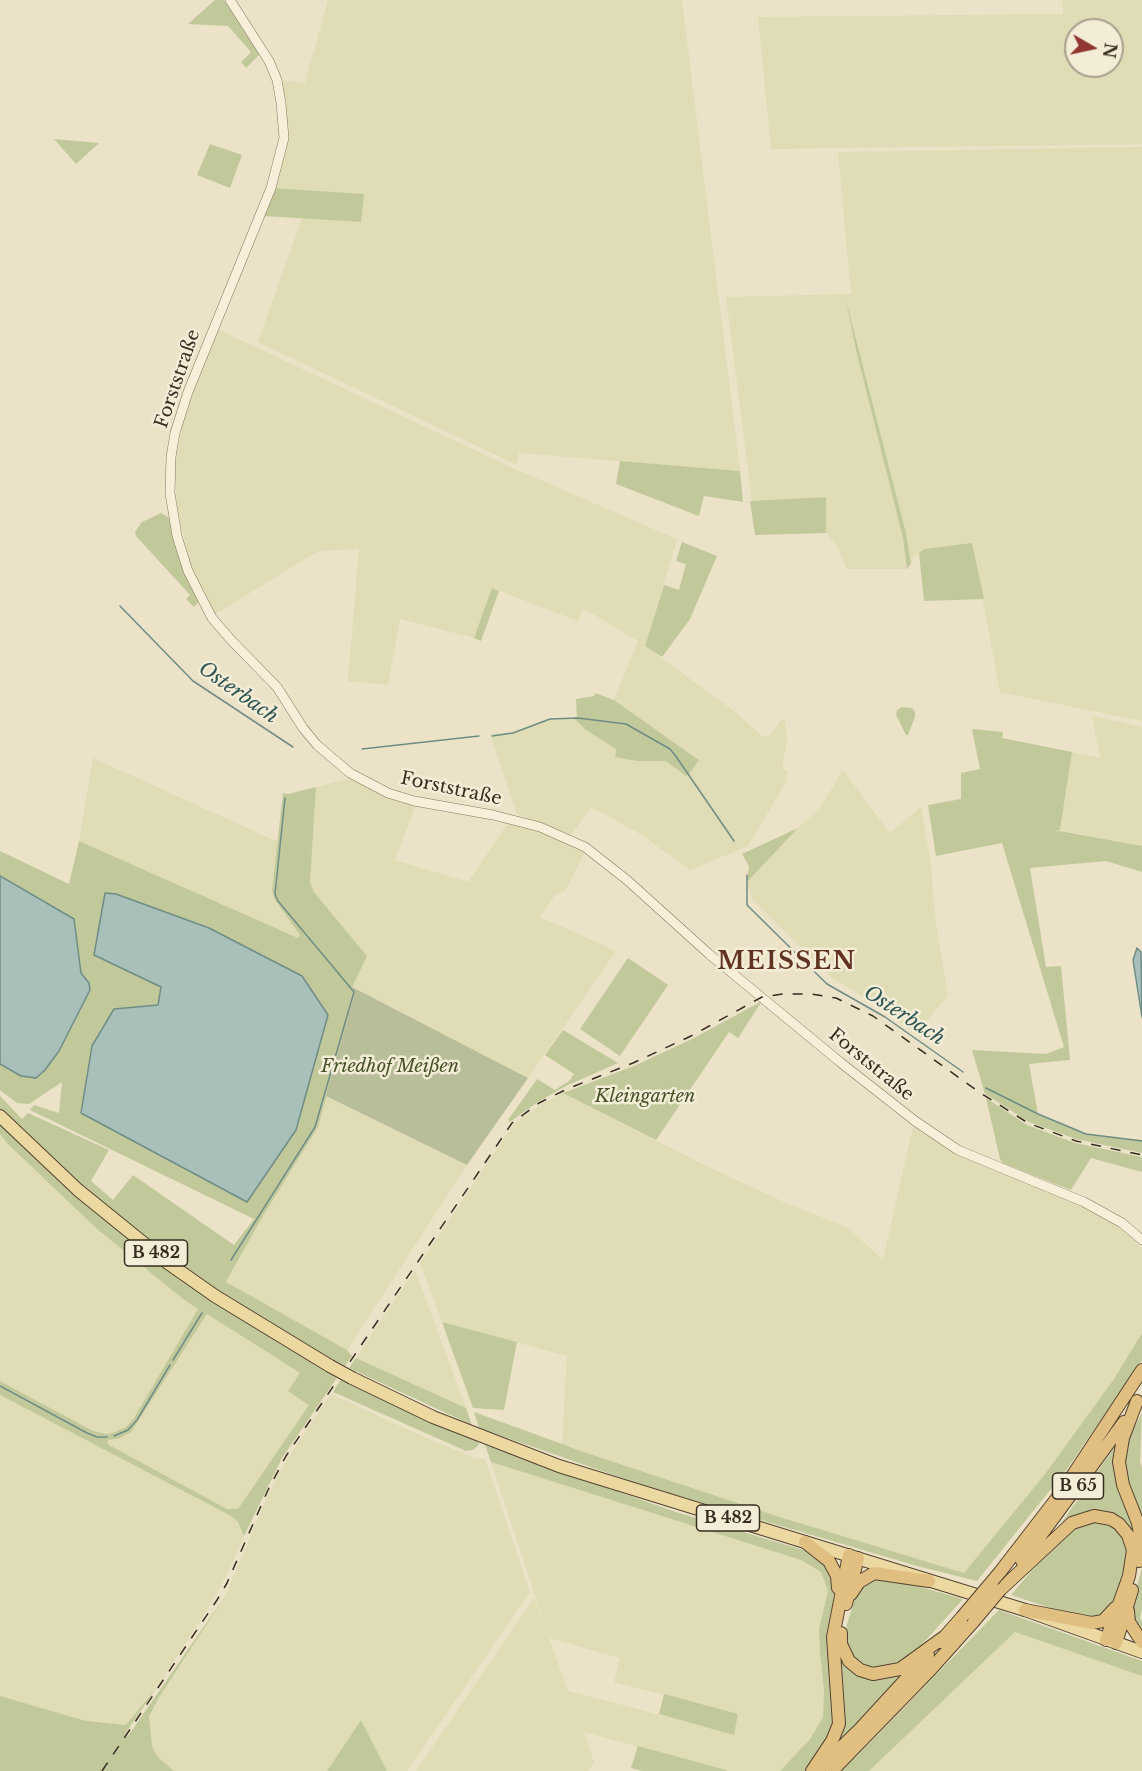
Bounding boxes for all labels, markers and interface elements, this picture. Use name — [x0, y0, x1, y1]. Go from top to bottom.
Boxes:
north arrow — [1064, 18, 1124, 78]
text: N — [1099, 42, 1121, 59]
street label: Forststraße — [151, 327, 205, 431]
water label: Osterbach — [194, 657, 282, 729]
street label: Forststraße — [398, 768, 504, 810]
district label: MEISSEN — [717, 948, 857, 976]
water label: Osterbach — [859, 981, 949, 1051]
street label: Forststraße — [824, 1024, 918, 1106]
park label: Friedhof Meißen — [321, 1056, 459, 1078]
park label: Kleingarten — [595, 1086, 695, 1108]
road number: B 482 — [124, 1240, 188, 1266]
road number: B 65 — [1052, 1473, 1104, 1499]
road number: B 482 — [696, 1505, 760, 1531]

